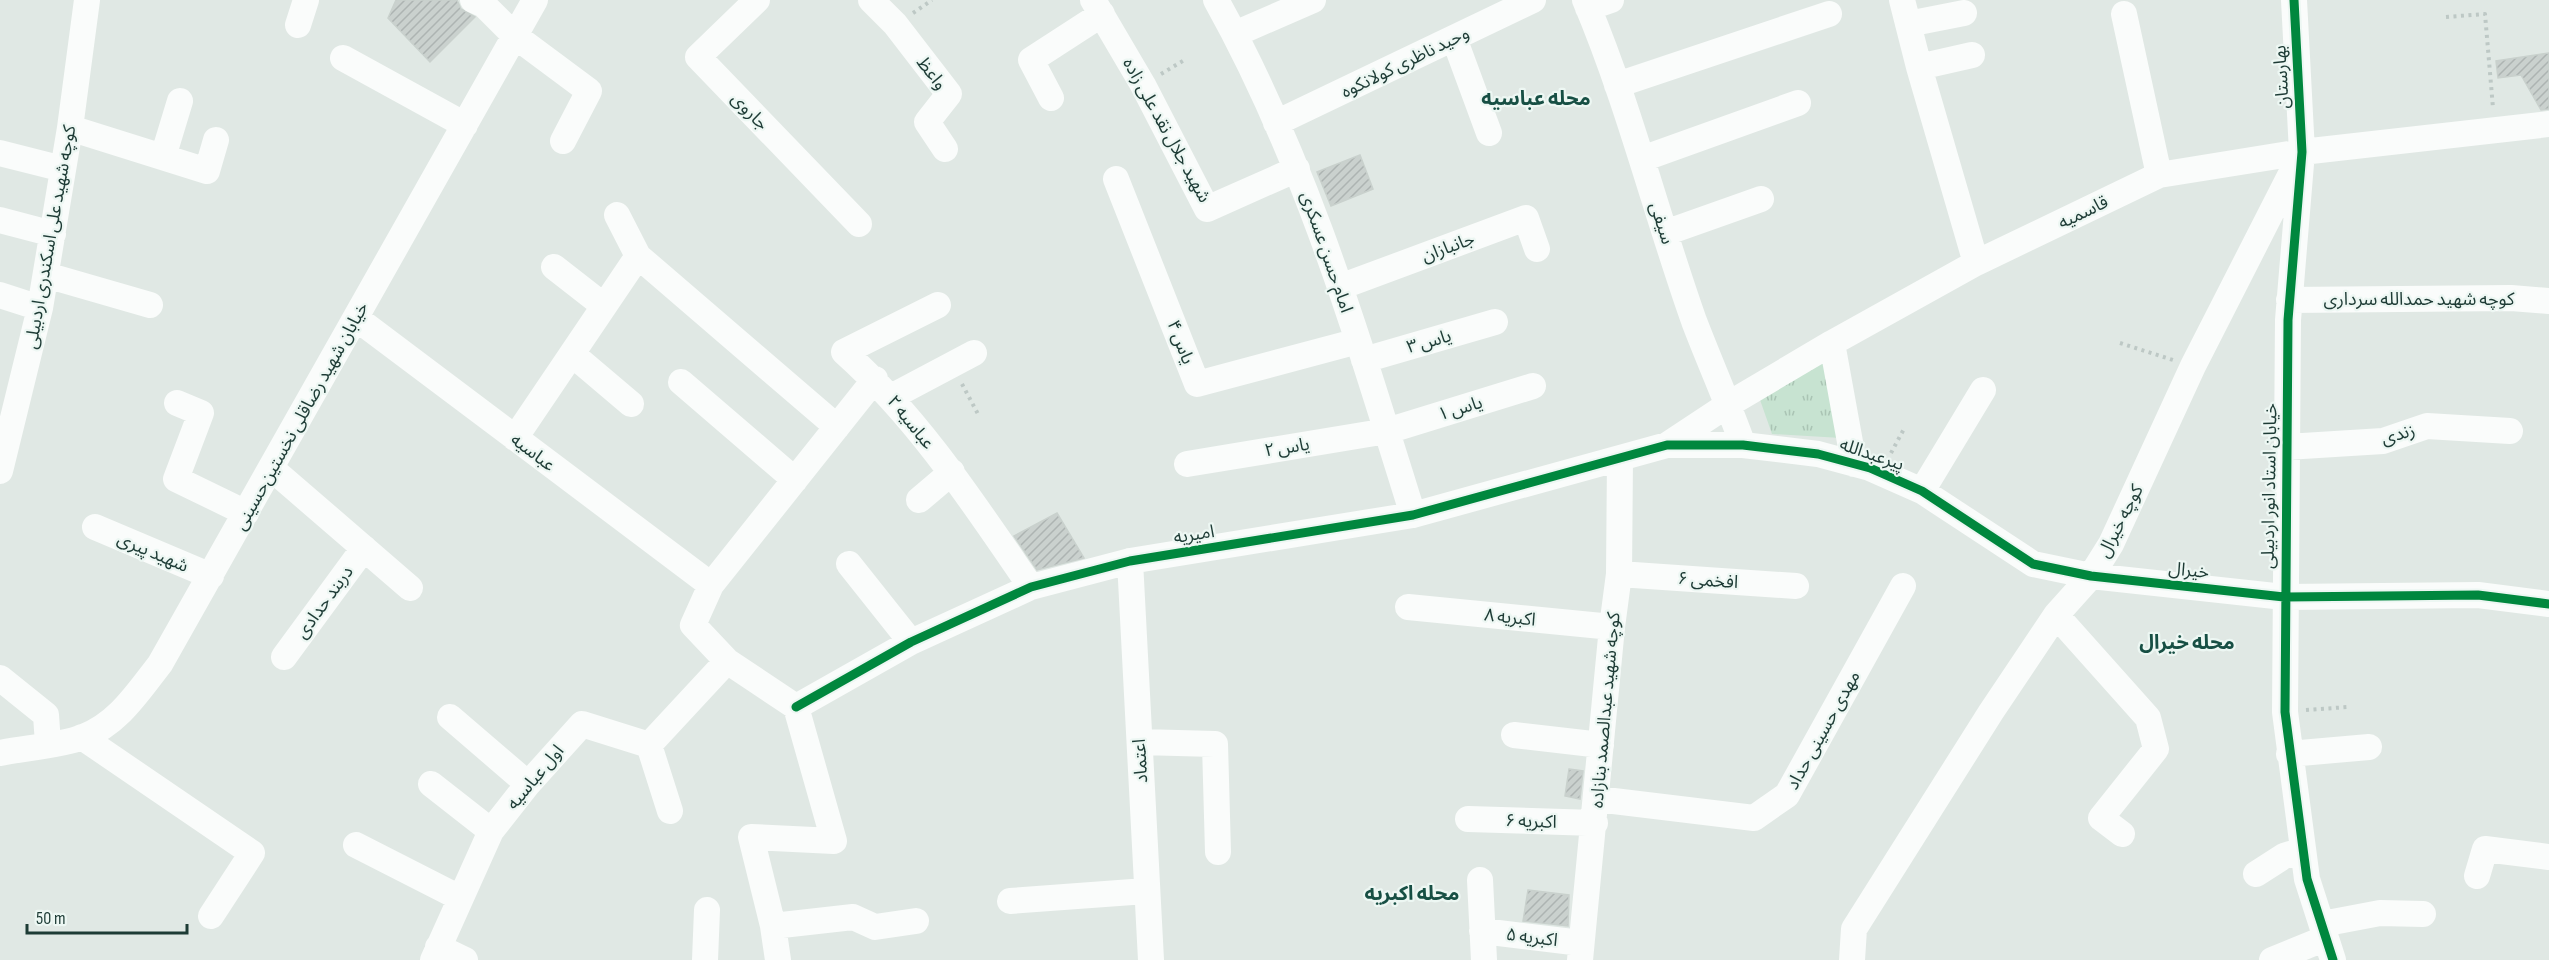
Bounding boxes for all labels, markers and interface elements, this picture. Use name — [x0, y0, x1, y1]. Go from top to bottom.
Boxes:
street label: وحید ناظری کولانکوه — [1338, 22, 1473, 103]
street label: بهارستان — [2269, 45, 2294, 109]
street label: واعظ — [912, 53, 951, 94]
street label: شهید جلال نقد علی زاده — [1118, 54, 1215, 206]
district label: محله عباسیه — [1481, 87, 1591, 111]
street label: جاروی — [727, 88, 773, 135]
street label: کوچه شهید علی اسکندری اردبیلی — [20, 123, 81, 351]
street label: امام حسن عسکری — [1293, 189, 1357, 316]
street label: قاسمیه — [2055, 191, 2112, 234]
street label: سیفی — [1645, 199, 1678, 247]
street label: جانبازان — [1419, 228, 1478, 267]
street label: کوچه شهید حمدالله سرداری — [2324, 289, 2515, 310]
street label: خیابان شهید رضاقلی نخستین‌حسینی — [230, 299, 373, 534]
street label: یاس ۴ — [1163, 317, 1198, 367]
street label: یاس ۳ — [1404, 325, 1454, 358]
street label: عباسیه ۲ — [883, 391, 939, 453]
street label: یاس ۱ — [1435, 392, 1485, 425]
street label: خیابان استاد انور اردبیلی — [2258, 403, 2281, 569]
street label: زندی — [2379, 420, 2417, 449]
street label: عباسیه — [506, 429, 559, 476]
street label: یاس ۲ — [1263, 434, 1311, 461]
street label: پیرعبدالله — [1837, 434, 1907, 475]
street label: کوچه خیرال — [2093, 481, 2148, 561]
street label: امیریه — [1172, 521, 1216, 548]
street label: شهید پیری — [114, 528, 192, 577]
street label: خیرال — [2168, 558, 2210, 583]
street label: دربند حدادی — [291, 562, 358, 643]
street label: افخمی ۶ — [1677, 568, 1739, 593]
street label: اکبریه ۸ — [1483, 604, 1537, 631]
street label: کوچه شهید عبدالصمد بنازاده — [1586, 611, 1625, 809]
district label: محله خیرال — [2139, 631, 2235, 655]
street label: مهدی حسینی حداد — [1782, 667, 1865, 793]
street label: اعتماد — [1129, 738, 1152, 784]
street label: اول عباسیه — [502, 741, 568, 814]
street label: اکبریه ۶ — [1505, 810, 1557, 833]
district label: محله اکبریه — [1365, 882, 1459, 906]
scale bar — [27, 897, 188, 935]
text: 50 m — [36, 908, 66, 929]
street label: اکبریه ۵ — [1505, 924, 1559, 951]

